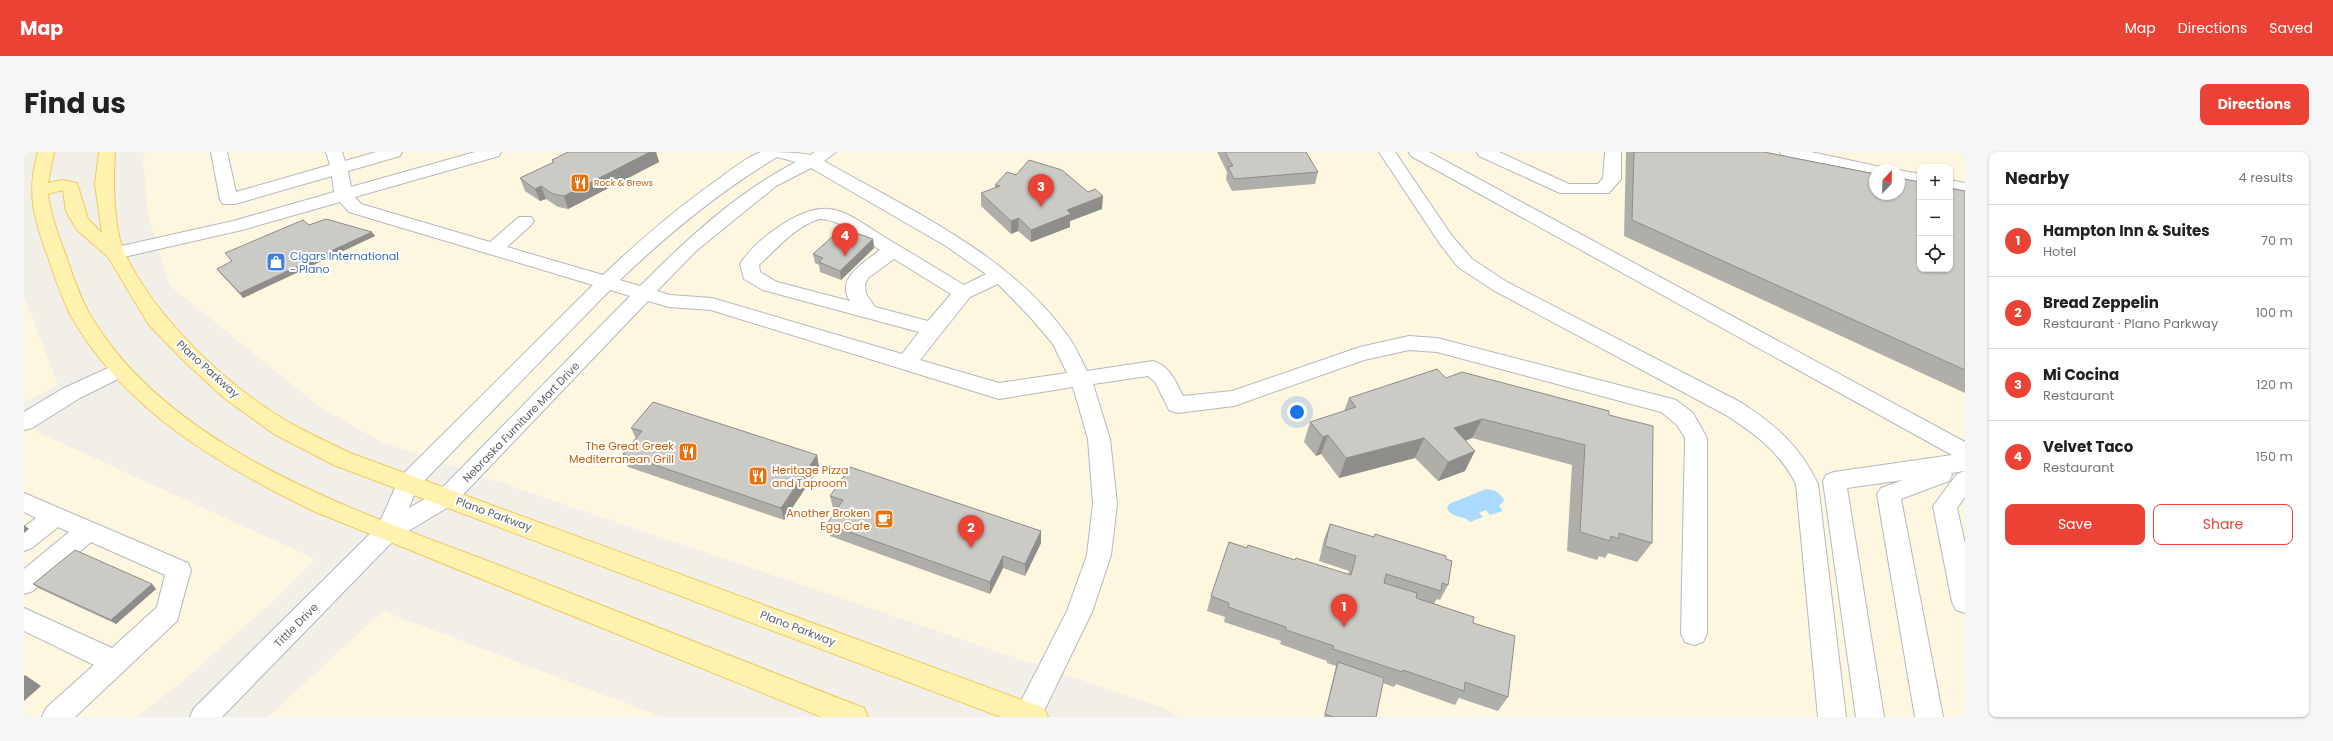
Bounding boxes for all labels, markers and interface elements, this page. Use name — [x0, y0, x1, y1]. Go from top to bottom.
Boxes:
text: Map — [20, 15, 63, 42]
text: Map — [2125, 18, 2156, 38]
text: Directions — [2178, 18, 2247, 38]
text: Saved — [2269, 18, 2313, 38]
text: Find us — [24, 84, 126, 123]
button: Directions — [2200, 84, 2309, 125]
north arrow — [1869, 164, 1905, 200]
map controls — [1917, 164, 1953, 272]
button: + — [1917, 164, 1953, 200]
text: Nearby — [2005, 166, 2069, 190]
text: 4 results — [2239, 168, 2293, 187]
restaurant icon: Rock & Brews — [569, 172, 591, 194]
pin: 3 — [1028, 174, 1054, 207]
place label: Rock & Brews — [594, 177, 654, 189]
button: − — [1917, 200, 1953, 236]
text: Hampton Inn & Suites — [2043, 220, 2210, 241]
pin: 4 — [832, 223, 858, 256]
text: 1 — [2016, 231, 2020, 250]
text: 70 m — [2261, 231, 2293, 250]
button: locate — [1917, 236, 1953, 272]
text: Hotel — [2043, 242, 2076, 261]
place label: Cigars International - Plano — [290, 248, 399, 277]
shop icon: Cigars International - Plano — [265, 251, 287, 273]
text: Bread Zeppelin — [2043, 292, 2159, 313]
text: 2 — [2014, 303, 2022, 322]
text: 100 m — [2256, 303, 2293, 322]
text: Restaurant · Plano Parkway — [2043, 314, 2218, 333]
street label: Plano Parkway — [173, 336, 244, 402]
street label: Nebraska Furniture Mart Drive — [459, 358, 583, 486]
text: Mi Cocina — [2043, 364, 2119, 385]
text: 3 — [2014, 375, 2022, 394]
text: 120 m — [2256, 375, 2293, 394]
text: Restaurant — [2043, 386, 2114, 405]
your location — [1287, 402, 1307, 422]
text: Velvet Taco — [2043, 436, 2133, 457]
place label: The Great Greek Mediterranean Grill — [569, 438, 674, 467]
restaurant icon: The Great Greek Mediterranean Grill — [677, 441, 699, 463]
text: 4 — [2014, 447, 2022, 466]
text: 150 m — [2256, 447, 2293, 466]
text: Restaurant — [2043, 458, 2114, 477]
place label: Heritage Pizza and Taproom — [772, 462, 848, 491]
restaurant icon: Heritage Pizza and Taproom — [747, 465, 769, 487]
street label: Plano Parkway — [454, 493, 535, 535]
button: Save — [2005, 504, 2145, 545]
button: Share — [2153, 504, 2293, 545]
place label: Another Broken Egg Cafe — [786, 505, 870, 534]
cafe icon: Another Broken Egg Cafe — [873, 508, 895, 530]
pin: 2 — [958, 515, 984, 548]
pin: 1 — [1331, 594, 1357, 627]
street label: Tittle Drive — [270, 599, 322, 651]
street label: Plano Parkway — [758, 606, 839, 650]

